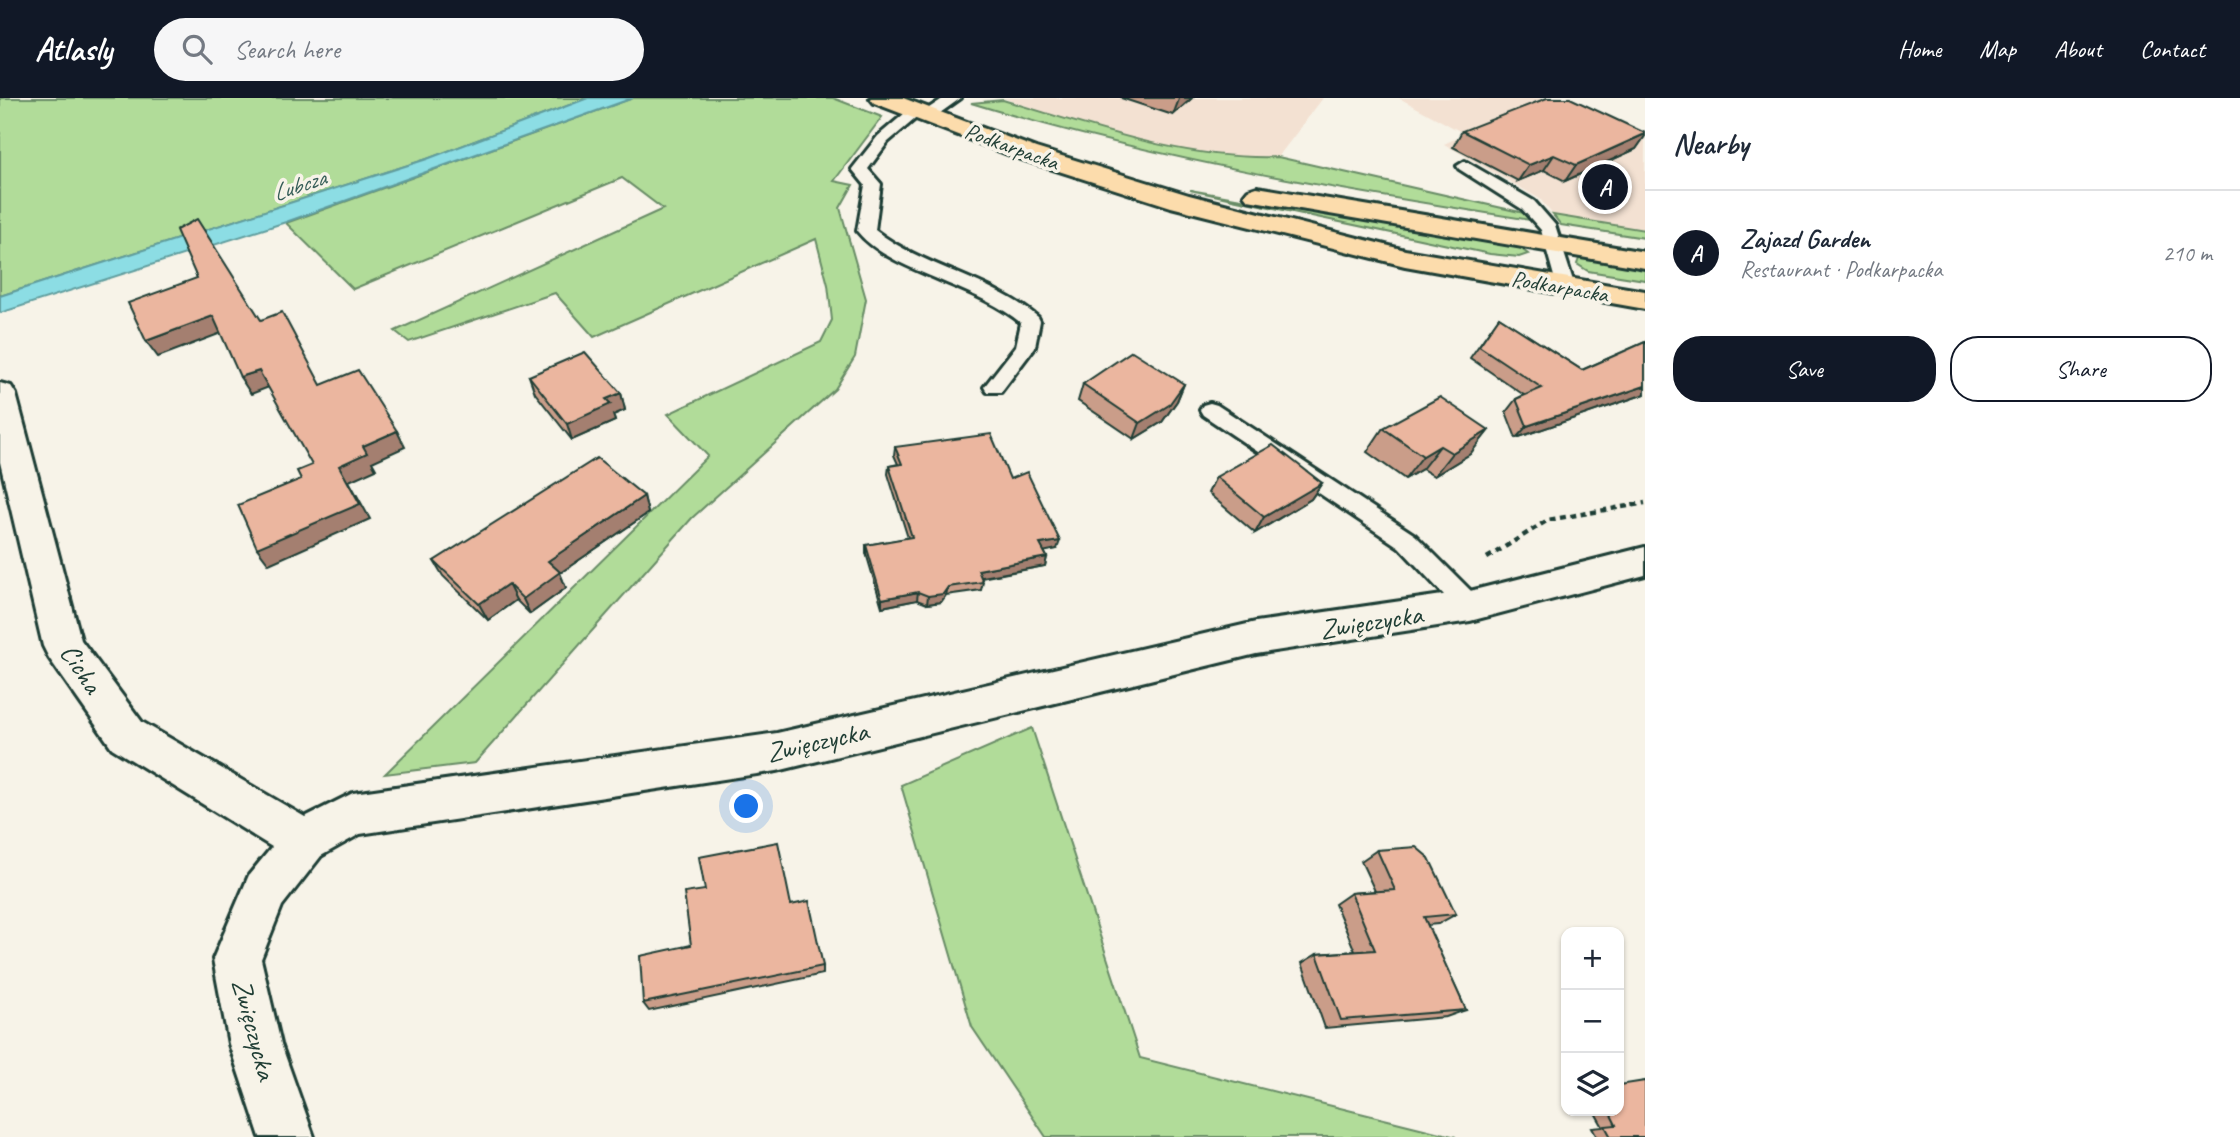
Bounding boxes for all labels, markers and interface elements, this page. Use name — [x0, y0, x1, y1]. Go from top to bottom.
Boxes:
search box — [154, 18, 644, 81]
text: Atlasly — [35, 28, 112, 70]
icon: search — [178, 30, 216, 68]
text: Search here — [234, 33, 340, 66]
text: Home — [1898, 34, 1941, 64]
text: Map — [1979, 34, 2016, 64]
text: About — [2054, 34, 2102, 64]
text: Contact — [2140, 34, 2205, 64]
street label: Podkarpacka — [961, 116, 1065, 177]
text: Nearby — [1673, 125, 1749, 163]
pin: A — [1582, 161, 1628, 213]
water label: Lubcza — [269, 162, 332, 208]
text: Zajazd Garden — [1740, 222, 1870, 255]
text: A — [1690, 239, 1702, 268]
text: 210 m — [2163, 239, 2212, 268]
text: Restaurant · Podkarpacka — [1740, 255, 1942, 284]
street label: Podkarpacka — [1509, 264, 1612, 310]
button: Save — [1673, 336, 1936, 402]
button: Share — [1950, 336, 2212, 402]
street label: Zwięczycka — [1317, 596, 1427, 647]
street label: Cicha — [53, 637, 111, 701]
street label: Zwięczycka — [763, 712, 873, 770]
your location — [729, 789, 763, 823]
map controls — [1561, 927, 1624, 1116]
button: + — [1561, 927, 1624, 990]
street label: Zwięczycka — [224, 975, 285, 1085]
button: − — [1561, 990, 1624, 1053]
button: layers — [1561, 1053, 1624, 1116]

